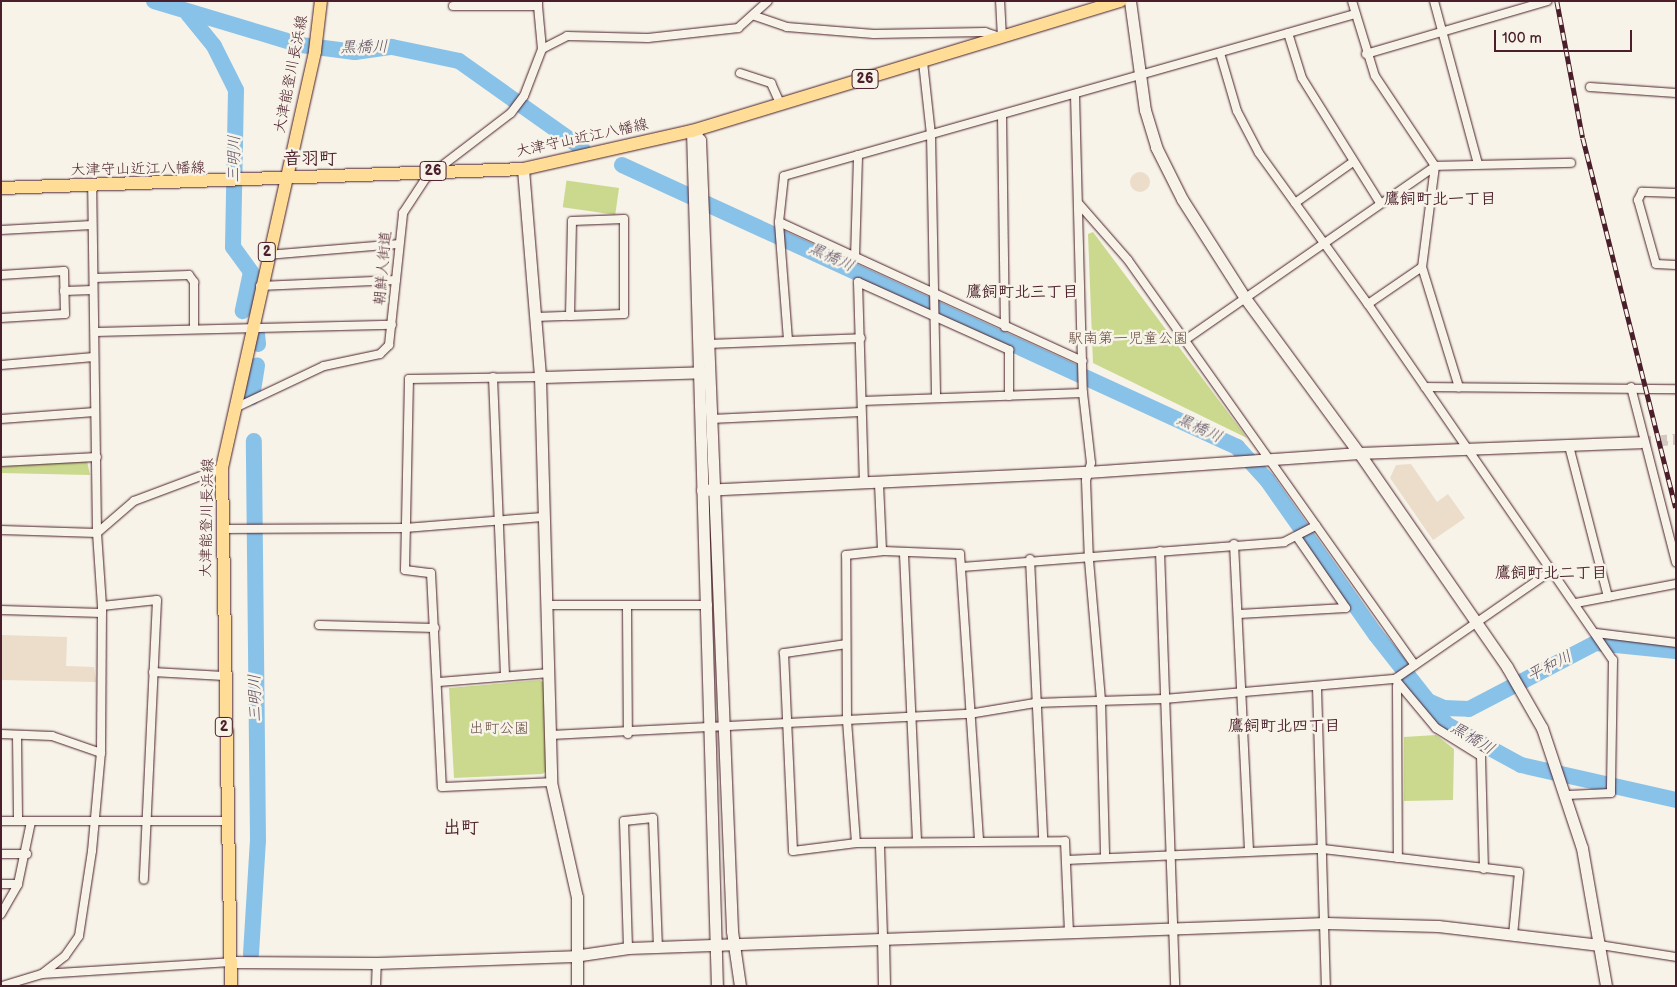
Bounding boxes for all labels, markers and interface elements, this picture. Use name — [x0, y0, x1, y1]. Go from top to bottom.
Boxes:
street label: 大津能登川長浜線 — [271, 13, 311, 135]
scale bar — [1497, 20, 1634, 52]
text: 100 m — [1502, 29, 1542, 48]
water label: 黒橋川 — [340, 38, 388, 58]
road number: 26 — [851, 68, 879, 90]
street label: 大津守山近江八幡線 — [514, 115, 650, 161]
water label: 三明川 — [225, 135, 245, 183]
district label: 音羽町 — [283, 148, 337, 170]
street label: 大津守山近江八幡線 — [70, 159, 206, 179]
road number: 26 — [419, 160, 447, 182]
district label: 鷹飼町北一丁目 — [1384, 190, 1496, 210]
street label: 朝鮮人街道 — [371, 230, 395, 306]
water label: 黒橋川 — [805, 239, 857, 277]
road number: 2 — [257, 240, 277, 264]
district label: 鷹飼町北三丁目 — [966, 283, 1078, 303]
park label: 駅南第一児童公園 — [1068, 330, 1188, 348]
water label: 黒橋川 — [1173, 410, 1225, 448]
street label: 大津能登川長浜線 — [197, 458, 217, 578]
district label: 鷹飼町北二丁目 — [1495, 564, 1607, 584]
water label: 平和川 — [1524, 648, 1576, 686]
water label: 三明川 — [246, 674, 266, 722]
road number: 2 — [214, 716, 234, 739]
district label: 鷹飼町北四丁目 — [1228, 717, 1340, 737]
water label: 黒橋川 — [1446, 718, 1498, 760]
park label: 出町公園 — [469, 720, 529, 738]
district label: 出町 — [443, 817, 479, 839]

